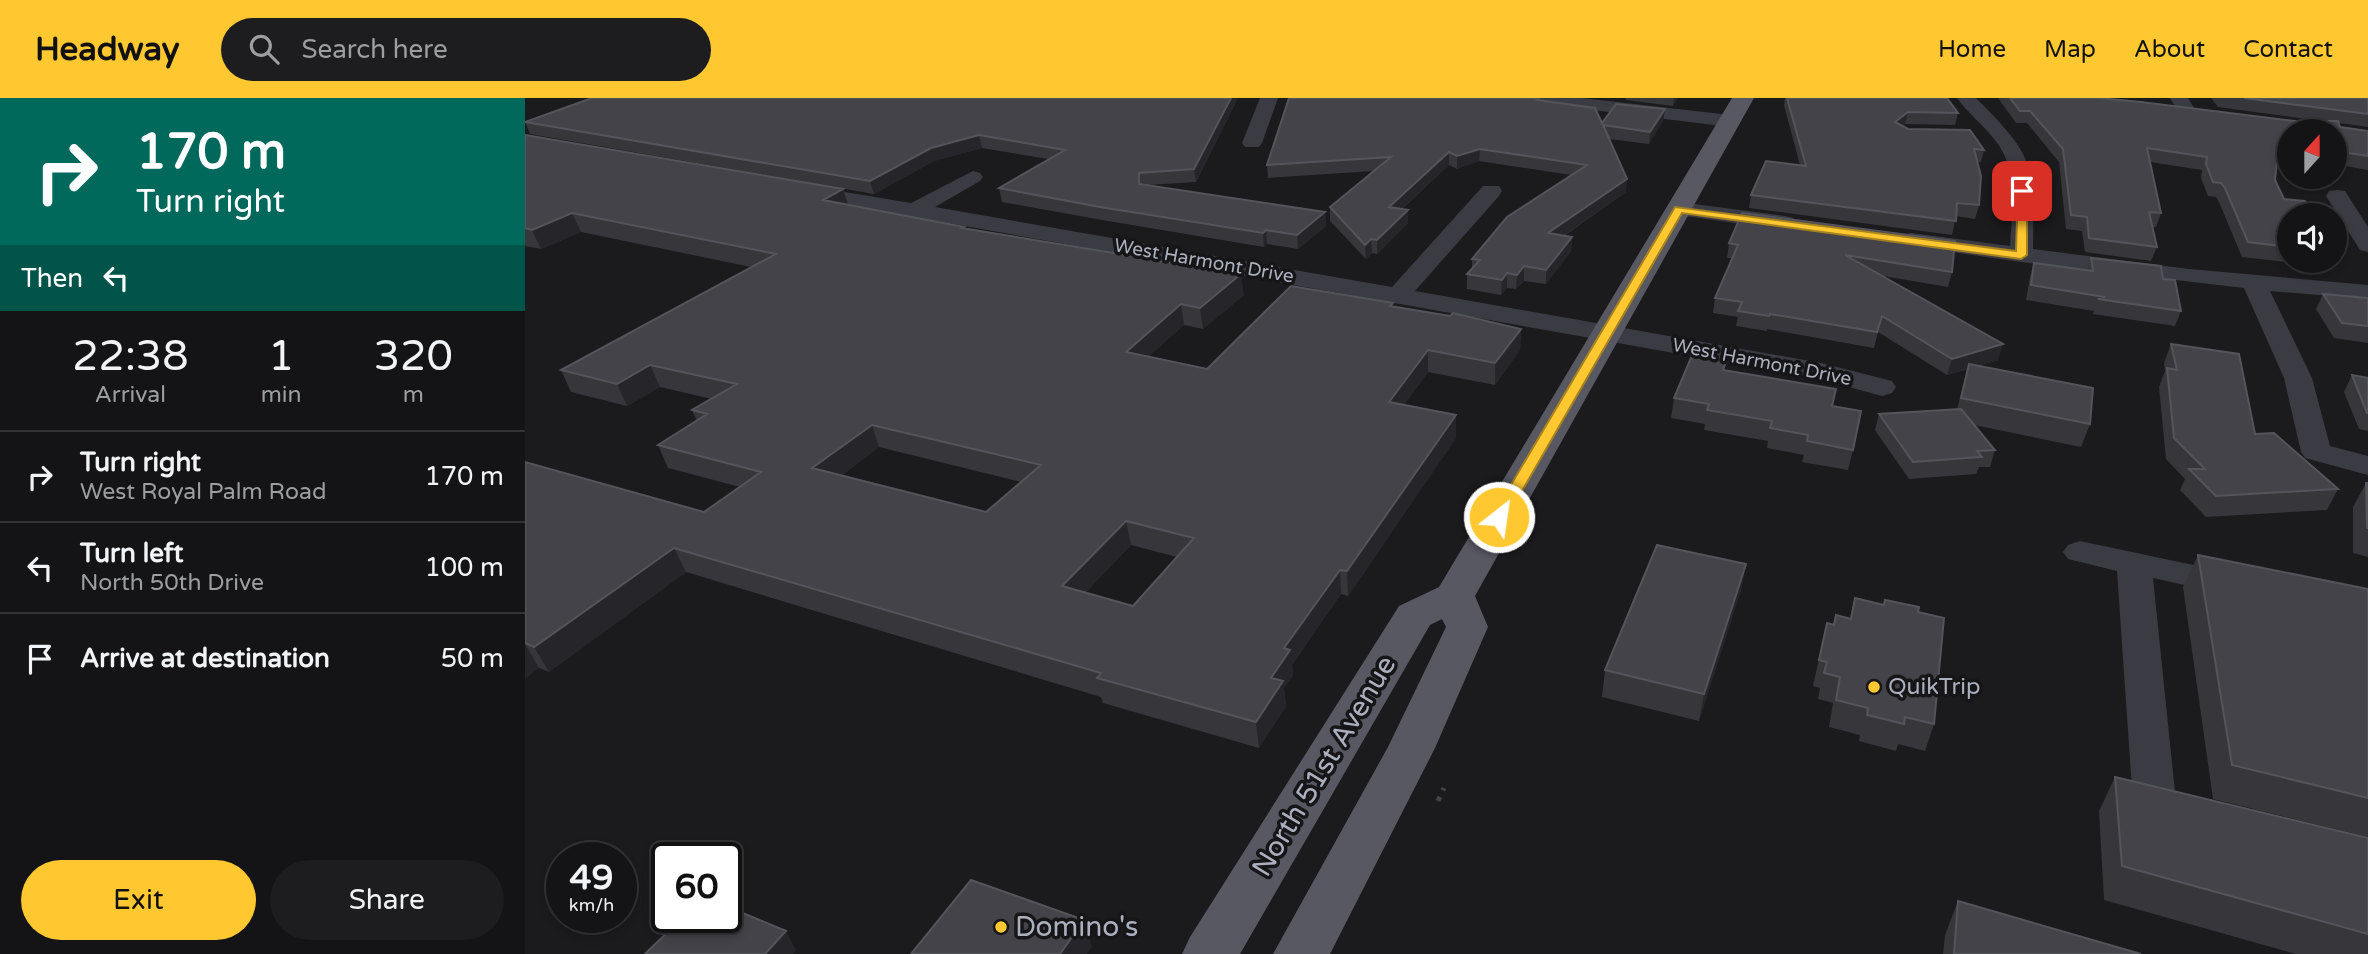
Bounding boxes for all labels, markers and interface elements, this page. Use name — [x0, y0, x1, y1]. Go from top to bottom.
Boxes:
search box — [221, 18, 711, 81]
text: Headway — [35, 30, 179, 69]
icon: search — [245, 30, 283, 68]
text: Search here — [301, 34, 448, 65]
text: Home — [1938, 35, 2006, 64]
text: Map — [2044, 35, 2096, 64]
text: About — [2134, 35, 2205, 64]
text: Contact — [2243, 35, 2333, 64]
north arrow — [2277, 119, 2347, 189]
map controls — [2277, 119, 2347, 273]
text: 170 m — [136, 123, 286, 182]
icon: right — [21, 126, 112, 217]
pin — [1992, 161, 2052, 221]
icon: arrive — [2003, 172, 2041, 210]
text: Turn right — [136, 183, 285, 221]
button: sound — [2277, 203, 2347, 273]
street label: West Harmont Drive — [1112, 234, 1296, 288]
icon: left — [97, 259, 135, 297]
text: Then — [21, 263, 83, 294]
text: 22:38 — [72, 331, 189, 382]
text: 1 — [268, 331, 294, 382]
text: 320 — [374, 331, 453, 382]
street label: West Harmont Drive — [1671, 334, 1853, 390]
text: Arrival — [95, 381, 166, 409]
text: min — [261, 381, 302, 409]
text: m — [403, 381, 424, 409]
text: Turn right — [80, 447, 201, 478]
icon: right — [21, 458, 59, 496]
text: 170 m — [424, 461, 504, 492]
text: West Royal Palm Road — [80, 478, 326, 506]
position arrow — [1462, 480, 1536, 554]
text: Turn left — [80, 538, 183, 569]
icon: left — [21, 549, 59, 587]
text: 100 m — [424, 552, 504, 583]
text: North 50th Drive — [80, 569, 264, 597]
icon: arrive — [21, 640, 59, 678]
text: Arrive at destination — [80, 643, 330, 674]
text: 50 m — [441, 643, 504, 674]
street label: North 51st Avenue — [1245, 649, 1403, 883]
place label: QuikTrip — [1888, 673, 1980, 701]
marker: QuikTrip — [1866, 679, 1882, 695]
speed limit sign: 60 — [651, 842, 742, 933]
text: 49 — [570, 857, 613, 899]
button: Exit — [21, 860, 256, 940]
button: Share — [270, 860, 504, 940]
text: km/h — [569, 894, 614, 916]
place label: Domino's — [1015, 910, 1139, 944]
marker: Domino's — [993, 919, 1009, 935]

